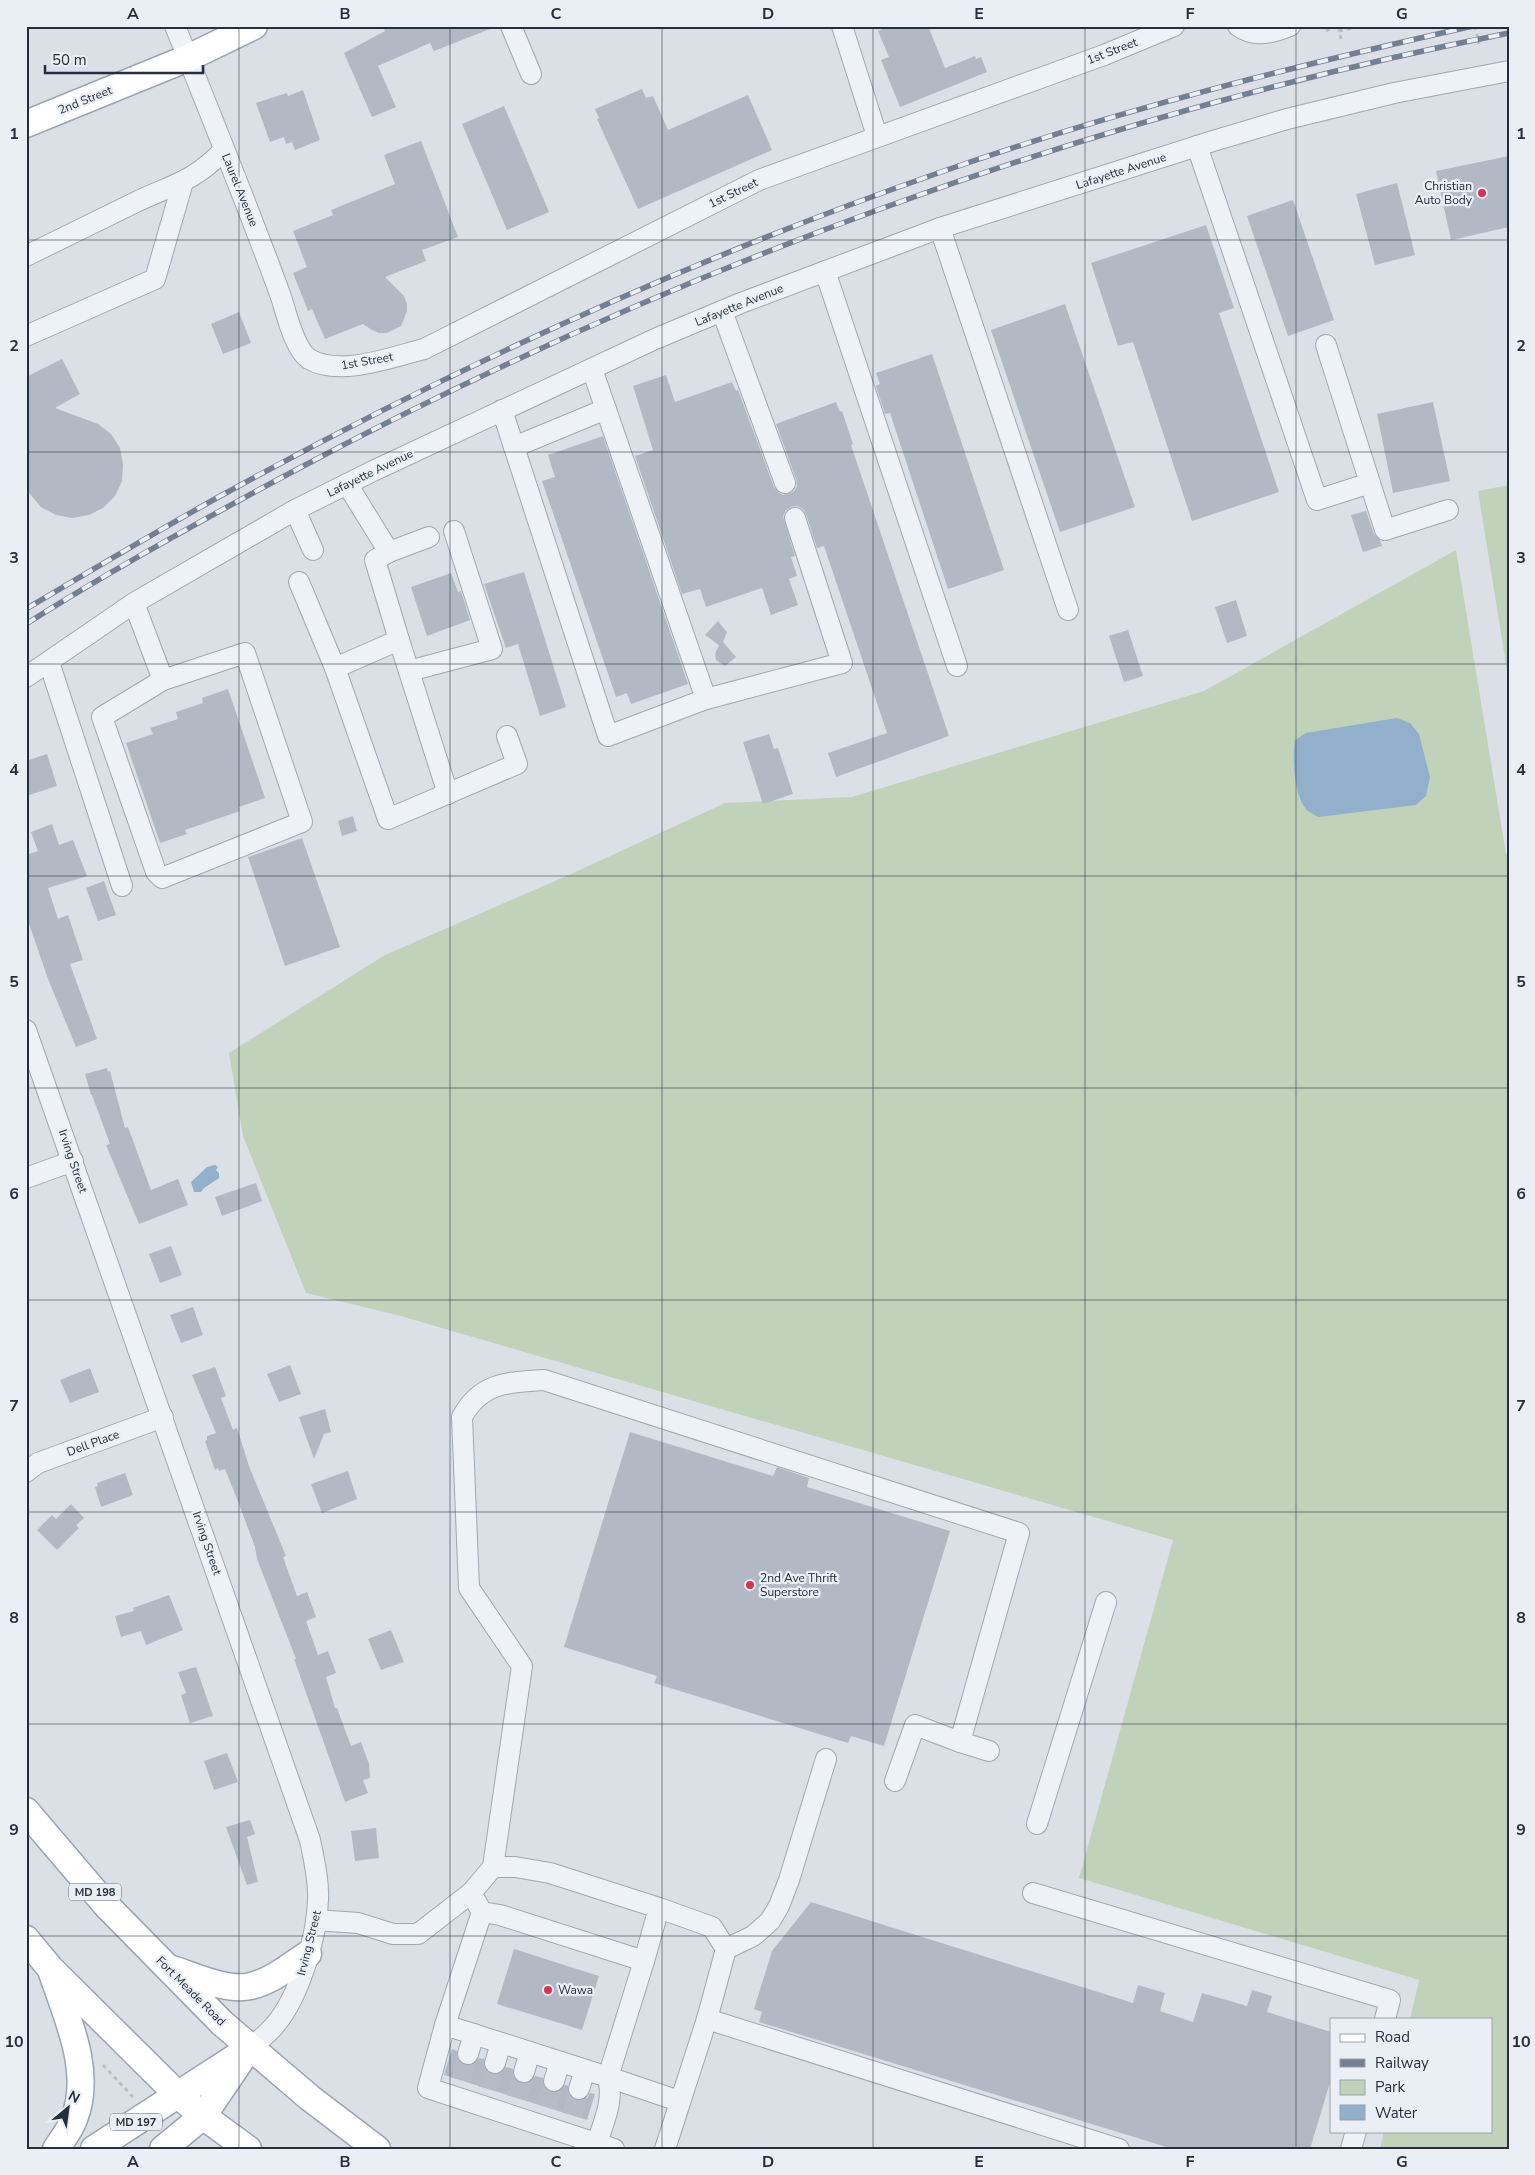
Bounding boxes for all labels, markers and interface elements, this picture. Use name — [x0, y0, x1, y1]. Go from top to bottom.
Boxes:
text: A — [127, 3, 139, 25]
text: B — [339, 3, 351, 25]
text: C — [551, 3, 562, 25]
text: D — [762, 3, 774, 25]
text: E — [974, 3, 984, 25]
text: F — [1186, 3, 1195, 25]
text: G — [1396, 3, 1408, 25]
street label: 1st Street — [1084, 34, 1140, 68]
scale bar — [45, 42, 202, 74]
text: 50 m — [52, 50, 87, 70]
street label: 2nd Street — [56, 82, 115, 118]
text: 1 — [9, 123, 19, 145]
text: 1 — [1516, 123, 1526, 145]
street label: Lafayette Avenue — [1074, 149, 1168, 193]
street label: Laurel Avenue — [218, 151, 262, 229]
street label: 1st Street — [706, 174, 761, 212]
place label: Christian Auto Body — [1415, 178, 1473, 208]
marker: Christian Auto Body — [1476, 187, 1488, 199]
street label: Lafayette Avenue — [692, 280, 786, 330]
text: 2 — [9, 335, 19, 357]
text: 2 — [1516, 335, 1526, 357]
street label: 1st Street — [340, 348, 395, 373]
street label: Lafayette Avenue — [324, 445, 416, 501]
text: 3 — [9, 547, 19, 569]
text: 3 — [1516, 547, 1526, 569]
text: 4 — [9, 759, 19, 781]
text: 4 — [1516, 759, 1526, 781]
text: 5 — [9, 971, 19, 993]
text: 5 — [1516, 971, 1526, 993]
street label: Irving Street — [55, 1127, 92, 1196]
text: 6 — [9, 1183, 19, 1205]
text: 6 — [1516, 1183, 1526, 1205]
text: 7 — [9, 1395, 19, 1417]
text: 7 — [1516, 1395, 1526, 1417]
street label: Dell Place — [65, 1426, 121, 1460]
street label: Irving Street — [189, 1509, 226, 1578]
place label: 2nd Ave Thrift Superstore — [760, 1570, 838, 1600]
marker: 2nd Ave Thrift Superstore — [744, 1579, 756, 1591]
text: 8 — [9, 1607, 19, 1629]
text: 8 — [1516, 1607, 1526, 1629]
text: 9 — [9, 1819, 19, 1841]
text: 9 — [1516, 1819, 1526, 1841]
road number: MD 198 — [69, 1884, 121, 1900]
street label: Irving Street — [293, 1908, 325, 1977]
street label: Fort Meade Road — [153, 1953, 229, 2029]
place label: Wawa — [558, 1982, 593, 1998]
marker: Wawa — [542, 1984, 554, 1996]
legend — [1330, 2018, 1492, 2132]
text: Road — [1375, 2027, 1410, 2047]
text: 10 — [4, 2031, 24, 2053]
text: 10 — [1511, 2031, 1531, 2053]
text: Railway — [1375, 2053, 1429, 2073]
text: Park — [1375, 2077, 1405, 2097]
north arrow — [42, 2082, 92, 2132]
text: N — [65, 2086, 83, 2108]
text: Water — [1375, 2103, 1418, 2123]
road number: MD 197 — [110, 2114, 162, 2130]
text: A — [127, 2151, 139, 2173]
text: B — [339, 2151, 351, 2173]
text: C — [551, 2151, 562, 2173]
text: D — [762, 2151, 774, 2173]
text: E — [974, 2151, 984, 2173]
text: F — [1186, 2151, 1195, 2173]
text: G — [1396, 2151, 1408, 2173]

